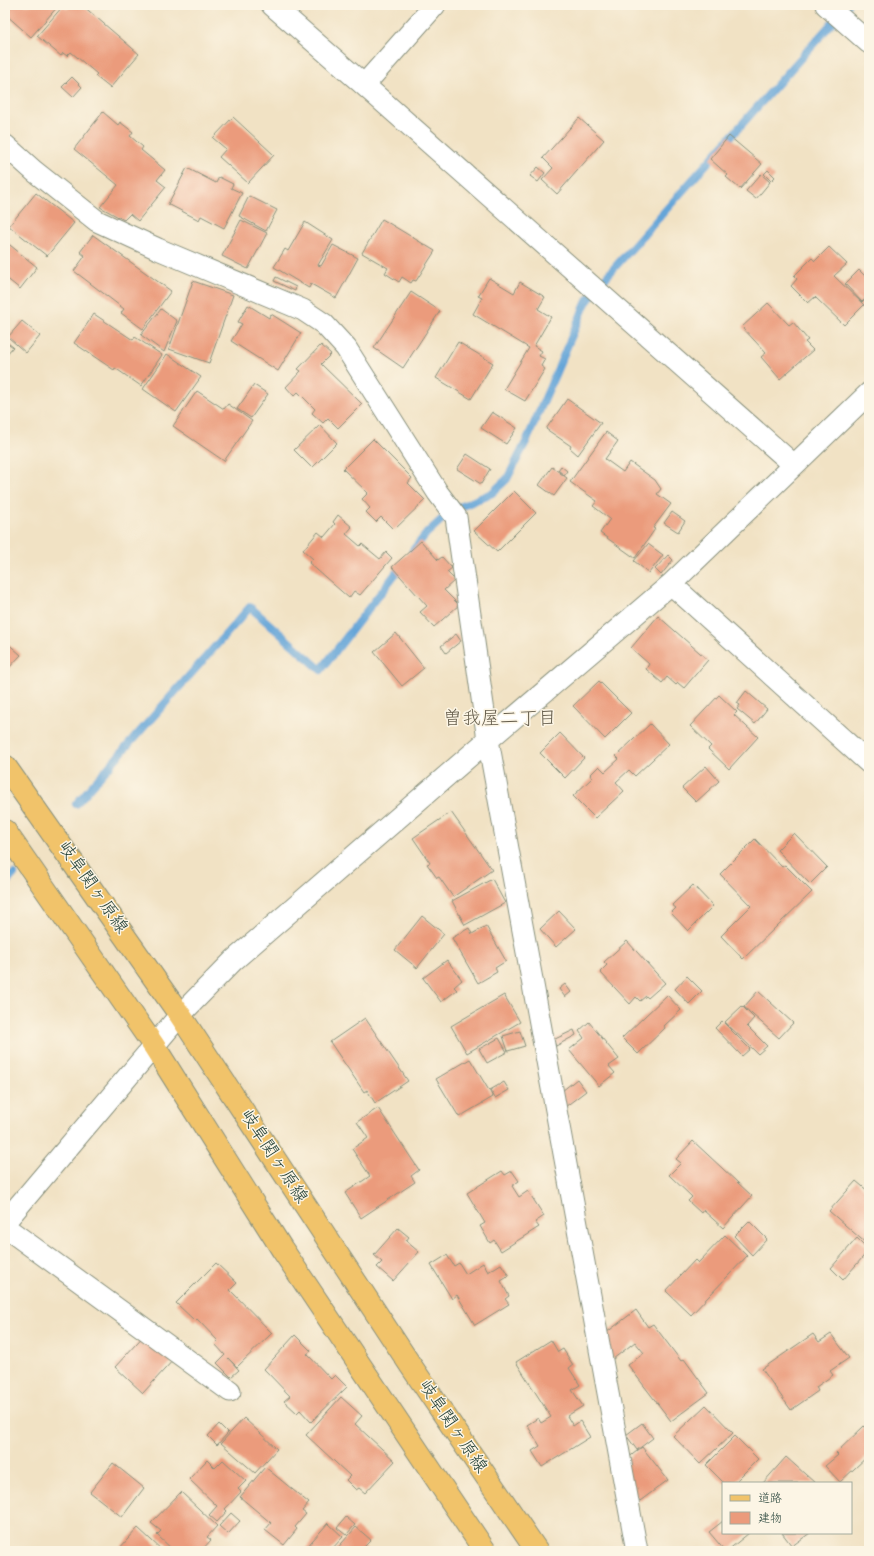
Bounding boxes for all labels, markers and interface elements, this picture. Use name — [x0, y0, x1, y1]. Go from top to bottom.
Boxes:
district label: 曽我屋二丁目 — [443, 706, 557, 733]
street label: 岐阜関ヶ原線 — [50, 836, 134, 940]
street label: 岐阜関ヶ原線 — [233, 1105, 313, 1209]
street label: 岐阜関ヶ原線 — [411, 1375, 493, 1479]
legend — [722, 1482, 852, 1534]
text: 道路 — [758, 1490, 782, 1508]
text: 建物 — [758, 1510, 782, 1528]

